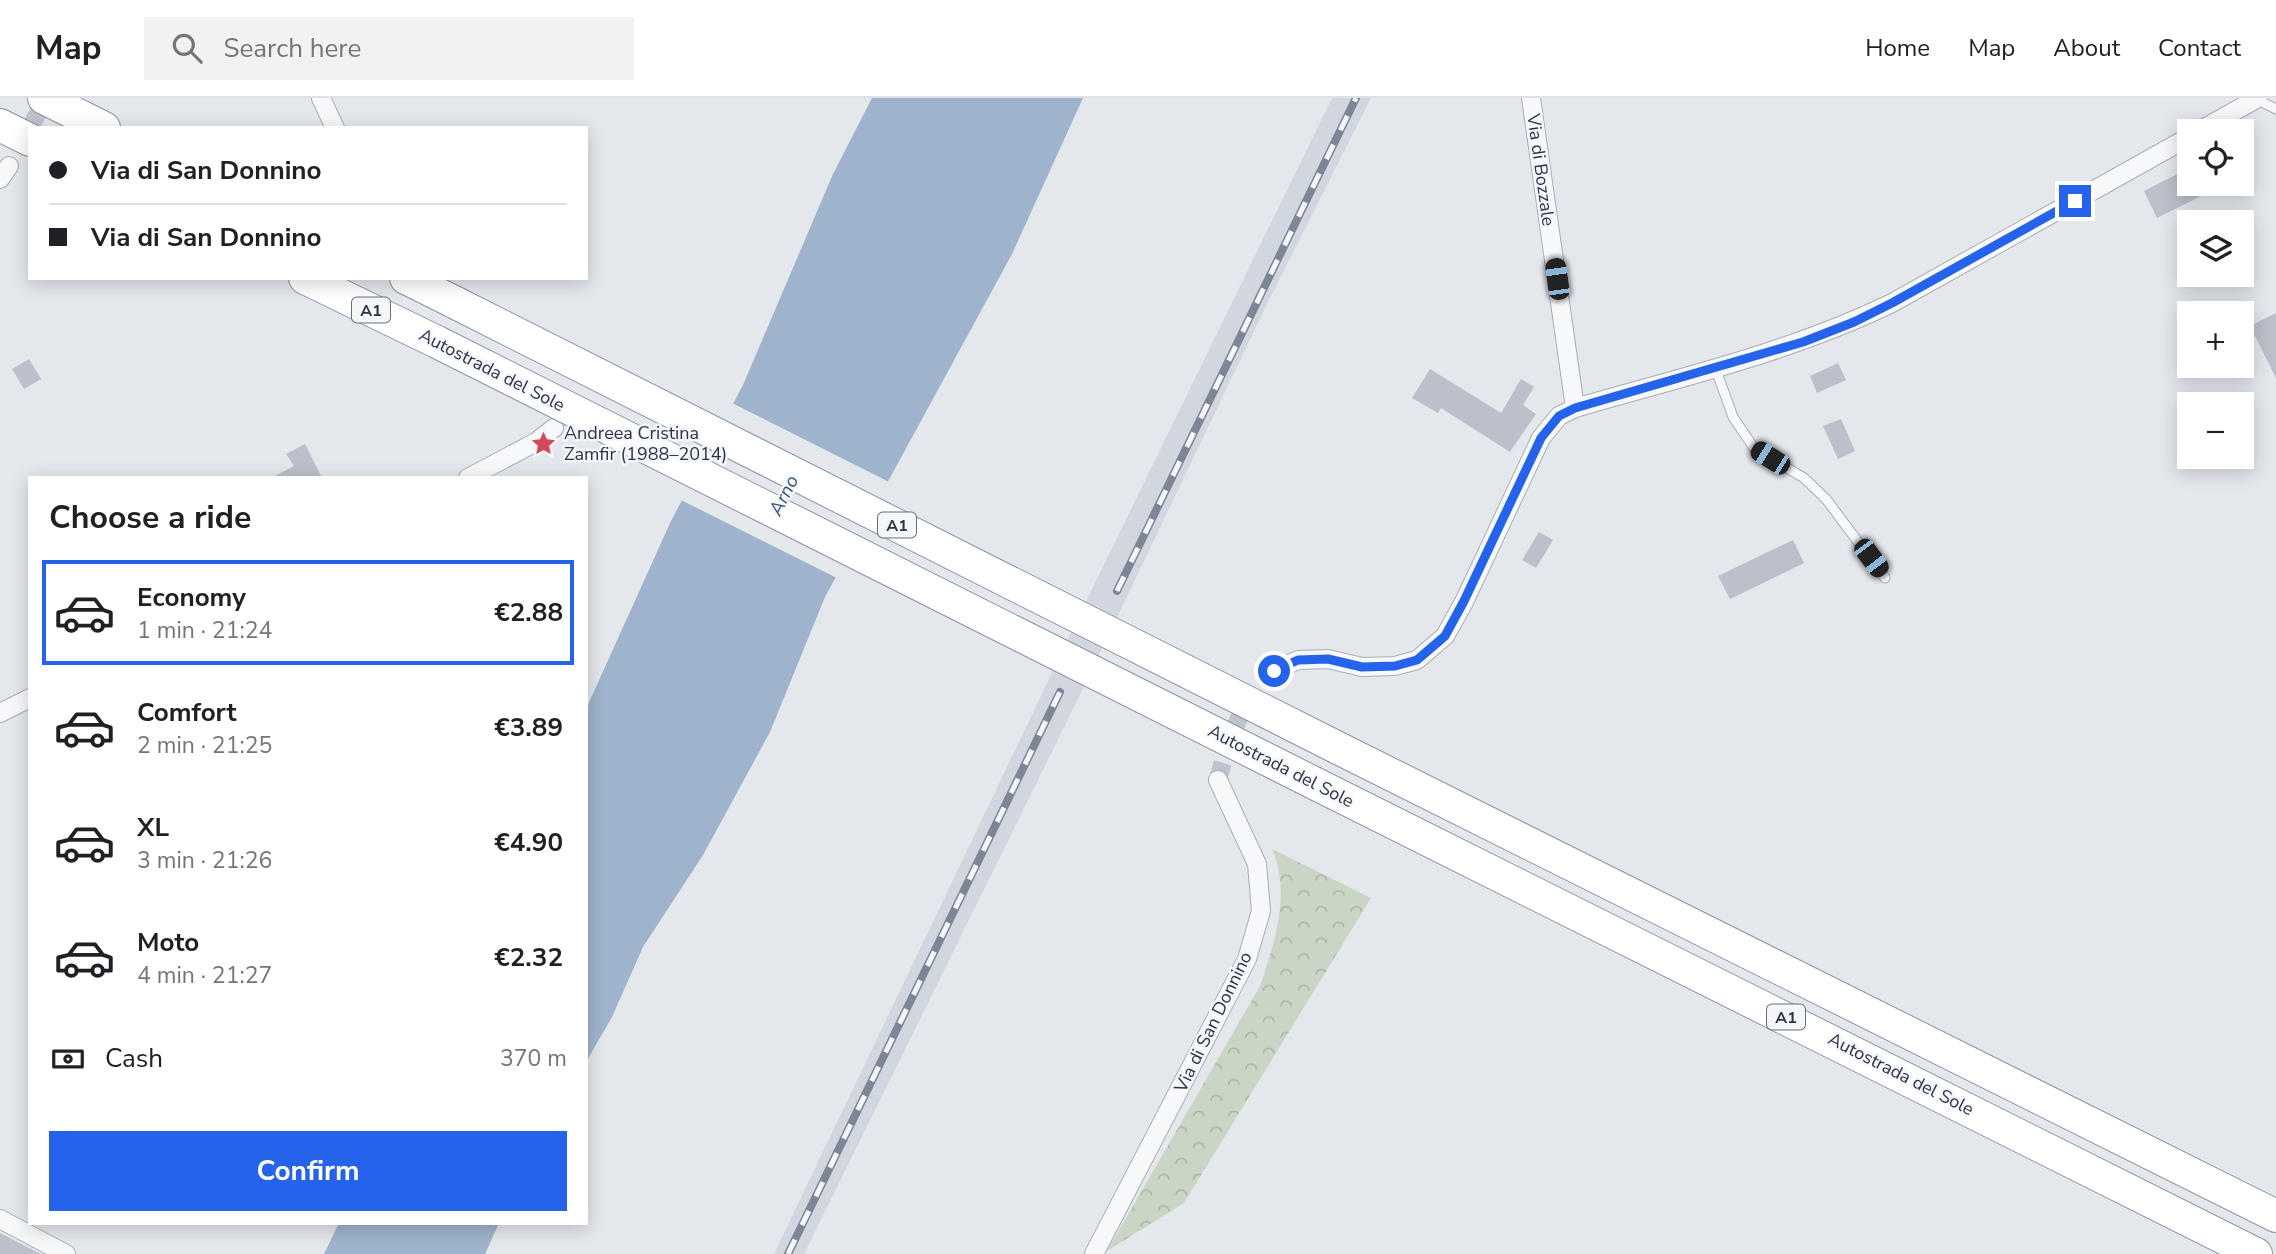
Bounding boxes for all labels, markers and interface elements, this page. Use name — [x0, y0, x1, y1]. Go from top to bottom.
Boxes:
search box — [144, 17, 634, 80]
text: Map — [35, 26, 102, 71]
icon: search — [168, 29, 206, 67]
text: Search here — [224, 31, 361, 66]
text: Home — [1865, 32, 1930, 64]
text: Map — [1968, 32, 2015, 64]
text: About — [2053, 32, 2120, 64]
text: Contact — [2158, 32, 2241, 64]
street label: Via di Bozzale — [1521, 111, 1561, 228]
map controls — [2177, 119, 2254, 469]
button: locate — [2177, 119, 2254, 196]
text: Via di San Donnino — [91, 153, 322, 188]
route end — [2059, 185, 2091, 217]
button: layers — [2177, 210, 2254, 287]
text: Via di San Donnino — [91, 220, 322, 255]
car — [1544, 257, 1571, 301]
road number: A1 — [352, 298, 390, 322]
button: + — [2177, 301, 2254, 378]
street label: Autostrada del Sole — [415, 323, 569, 417]
button: − — [2177, 392, 2254, 469]
place label: Andreea Cristina Zamfir (1988–2014) — [564, 421, 727, 466]
place icon: Andreea Cristina Zamfir (1988–2014) — [530, 429, 558, 457]
car — [1747, 438, 1794, 478]
water label: Arno — [762, 471, 805, 521]
text: Choose a ride — [49, 496, 251, 539]
road number: A1 — [878, 512, 916, 538]
car — [1850, 535, 1893, 581]
text: Economy — [137, 580, 246, 615]
icon: car — [53, 581, 116, 644]
text: €2.88 — [494, 595, 563, 630]
text: 1 min · 21:24 — [137, 615, 272, 646]
route start — [1258, 655, 1290, 687]
text: Comfort — [137, 695, 237, 730]
icon: car — [53, 696, 116, 759]
text: €3.89 — [494, 710, 563, 745]
street label: Autostrada del Sole — [1204, 719, 1358, 813]
text: 2 min · 21:25 — [137, 730, 272, 761]
text: XL — [137, 810, 169, 845]
icon: car — [53, 811, 116, 874]
text: €4.90 — [494, 825, 563, 860]
text: 3 min · 21:26 — [137, 845, 272, 876]
text: Moto — [137, 925, 199, 960]
icon: car — [53, 926, 116, 989]
text: €2.32 — [494, 940, 563, 975]
street label: Via di San Donnino — [1168, 948, 1257, 1097]
text: 4 min · 21:27 — [137, 960, 272, 991]
road number: A1 — [1767, 1004, 1805, 1029]
street label: Autostrada del Sole — [1824, 1027, 1978, 1121]
icon: cash — [49, 1040, 87, 1078]
text: Cash — [105, 1041, 163, 1076]
text: 370 m — [500, 1043, 567, 1074]
button: Confirm — [49, 1131, 567, 1211]

